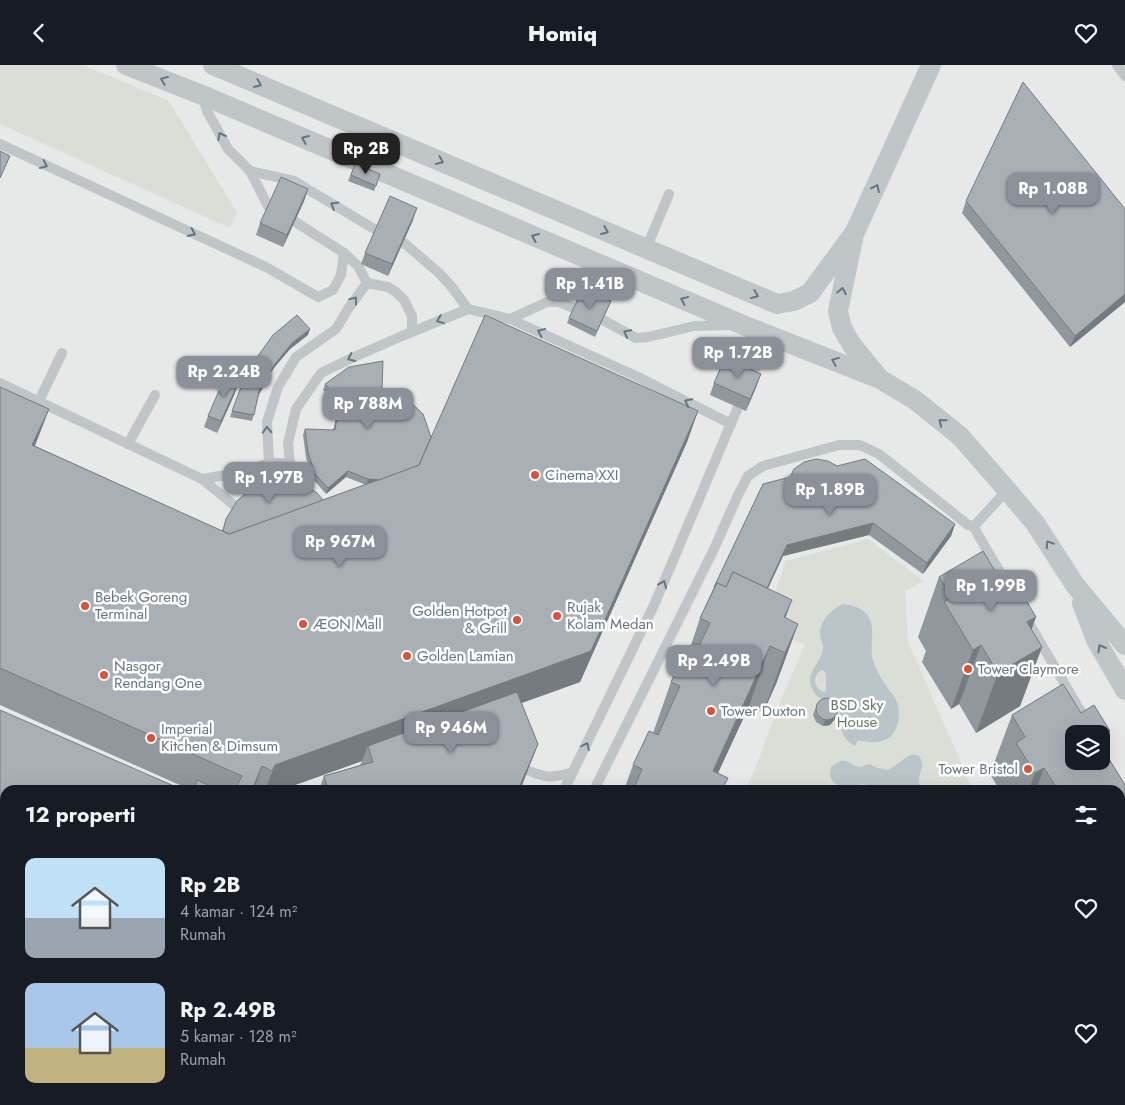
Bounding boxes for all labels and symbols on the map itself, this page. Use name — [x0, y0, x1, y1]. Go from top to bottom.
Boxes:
one-way arrow — [160, 76, 169, 86]
one-way arrow — [253, 78, 262, 88]
one-way arrow — [217, 132, 227, 141]
pin: Rp 2B — [331, 133, 401, 175]
one-way arrow — [301, 135, 310, 146]
one-way arrow — [435, 155, 443, 165]
one-way arrow — [39, 158, 48, 169]
pin: Rp 1.08B — [1001, 173, 1105, 215]
one-way arrow — [869, 184, 880, 193]
one-way arrow — [331, 202, 340, 212]
one-way arrow — [600, 225, 609, 235]
one-way arrow — [187, 227, 196, 237]
one-way arrow — [531, 232, 540, 243]
pin: Rp 1.41B — [538, 267, 642, 310]
one-way arrow — [836, 287, 847, 296]
one-way arrow — [750, 288, 759, 299]
one-way arrow — [680, 296, 689, 306]
one-way arrow — [348, 297, 356, 306]
one-way arrow — [436, 314, 445, 325]
one-way arrow — [537, 328, 546, 339]
one-way arrow — [623, 330, 632, 340]
pin: Rp 1.72B — [686, 337, 790, 379]
one-way arrow — [347, 352, 356, 362]
pin: Rp 2.24B — [172, 355, 276, 398]
one-way arrow — [831, 357, 840, 367]
pin: Rp 788M — [322, 387, 414, 430]
one-way arrow — [684, 398, 693, 408]
one-way arrow — [939, 418, 948, 427]
one-way arrow — [262, 426, 273, 434]
pin: Rp 1.97B — [217, 461, 321, 504]
place label: Cinema XXI — [545, 464, 619, 486]
marker: Cinema XXI — [529, 469, 541, 481]
pin: Rp 1.89B — [778, 473, 882, 516]
pin: Rp 967M — [294, 525, 386, 568]
one-way arrow — [1045, 540, 1055, 549]
pin: Rp 1.99B — [939, 569, 1043, 612]
one-way arrow — [656, 580, 667, 589]
place label: Bebek Goreng Terminal — [95, 586, 187, 625]
place label: Rujak Kolam Medan — [567, 596, 654, 635]
marker: Bebek Goreng Terminal — [79, 600, 91, 612]
place label: Golden Hotpot & Grill — [412, 600, 507, 639]
marker: Rujak Kolam Medan — [551, 610, 563, 622]
place label: ÆON Mall — [313, 613, 382, 635]
marker: Golden Hotpot & Grill — [511, 614, 523, 626]
marker: ÆON Mall — [297, 618, 309, 630]
one-way arrow — [1097, 644, 1107, 653]
place label: Golden Lamian — [417, 645, 514, 667]
pin: Rp 2.49B — [662, 645, 766, 687]
marker: Golden Lamian — [401, 650, 413, 662]
place label: Nasgor Rendang One — [114, 655, 202, 694]
place label: Tower Claymore — [978, 658, 1079, 680]
marker: Tower Claymore — [962, 663, 974, 675]
marker: Nasgor Rendang One — [98, 669, 110, 681]
park label: BSD Sky House — [831, 694, 884, 733]
place label: Tower Duxton — [721, 700, 806, 722]
marker: Tower Duxton — [705, 705, 717, 717]
pin: Rp 946M — [405, 711, 497, 754]
place label: Imperial Kitchen & Dimsum — [161, 718, 278, 757]
marker: Imperial Kitchen & Dimsum — [145, 732, 157, 744]
one-way arrow — [579, 742, 590, 751]
place label: Tower Bristol — [939, 758, 1018, 780]
marker: Tower Bristol — [1022, 763, 1034, 775]

